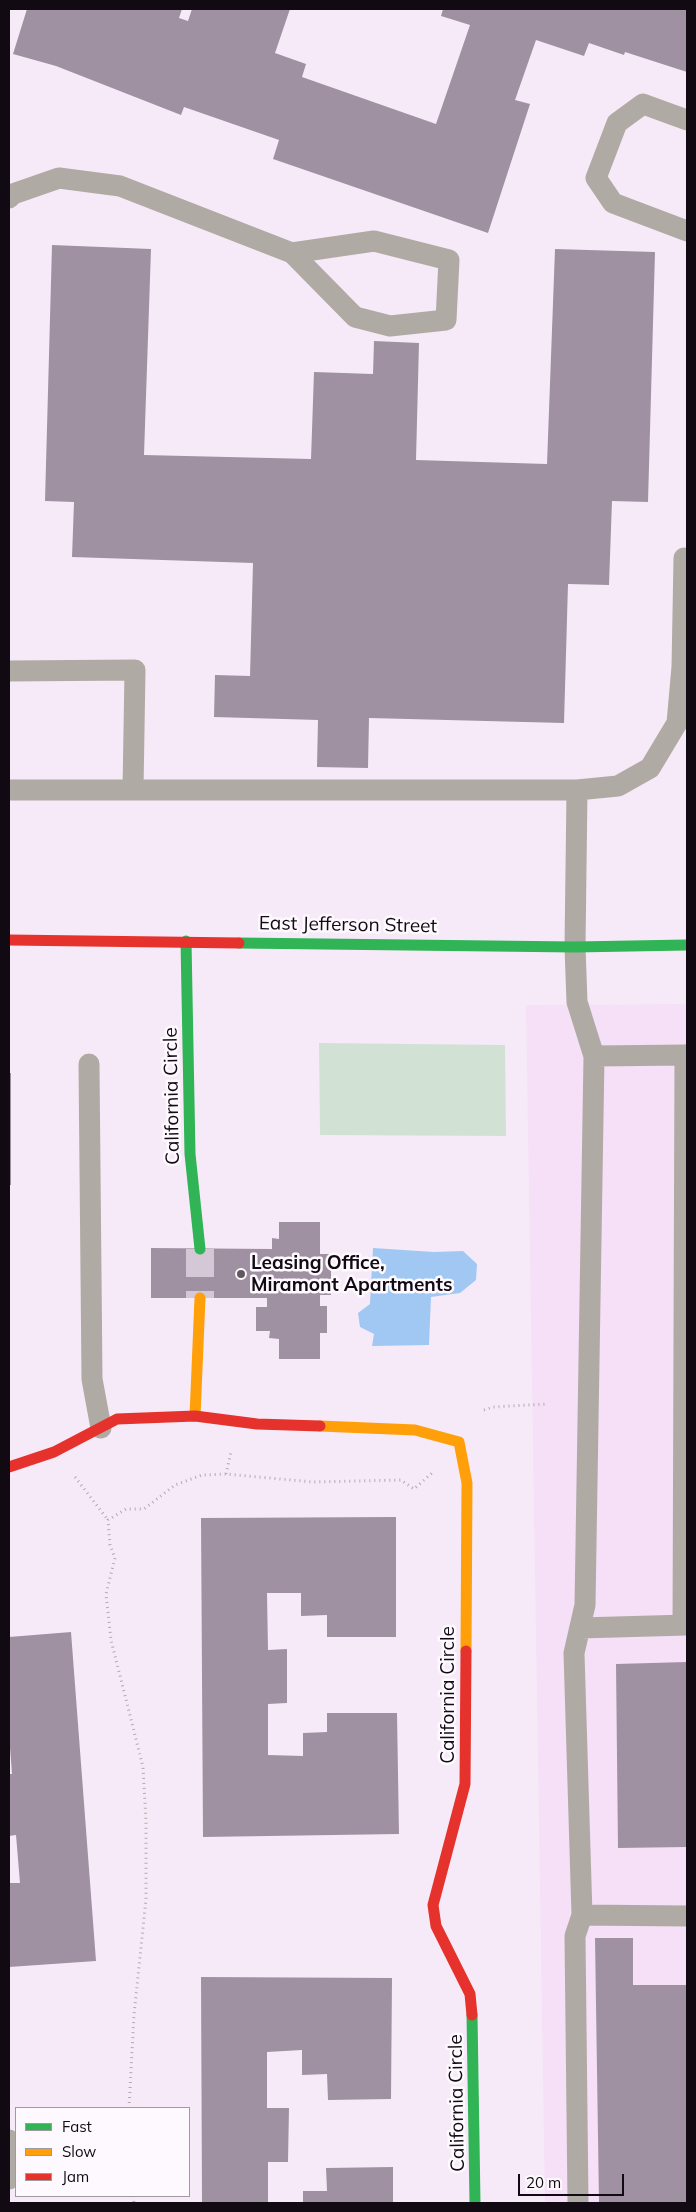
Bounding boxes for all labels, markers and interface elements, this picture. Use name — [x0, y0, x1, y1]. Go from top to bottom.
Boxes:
street label: East Jefferson Street — [259, 912, 437, 938]
street label: California Circle — [159, 1027, 185, 1165]
place label: Leasing Office, Miramont Apartments — [251, 1252, 453, 1296]
marker: Leasing Office, Miramont Apartments — [235, 1268, 247, 1280]
street label: California Circle — [437, 1626, 459, 1764]
street label: California Circle — [444, 2034, 470, 2172]
legend — [15, 2107, 190, 2197]
text: Fast — [62, 2117, 92, 2136]
text: Slow — [62, 2142, 96, 2161]
scale bar — [521, 2164, 627, 2196]
text: Jam — [62, 2167, 89, 2186]
text: 20 m — [526, 2173, 561, 2192]

